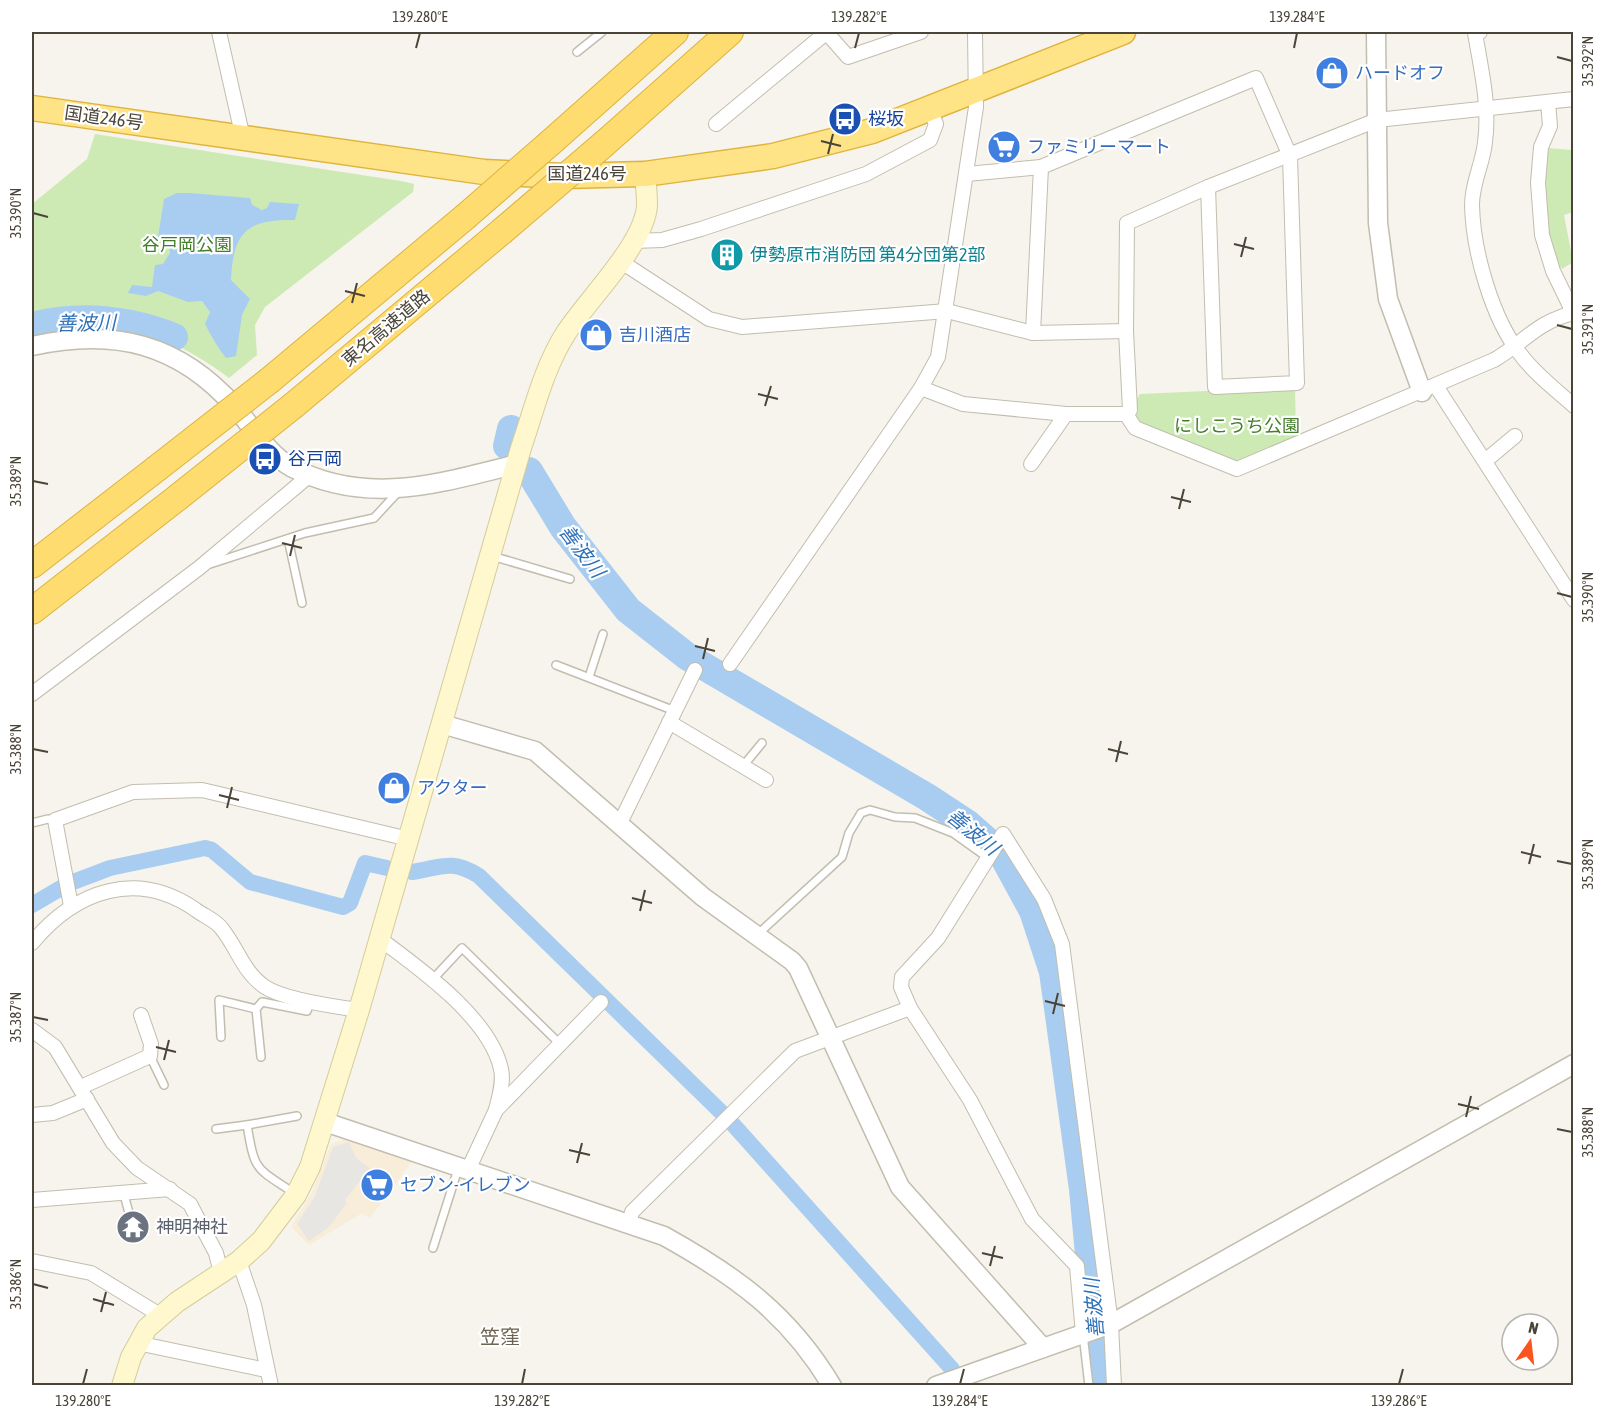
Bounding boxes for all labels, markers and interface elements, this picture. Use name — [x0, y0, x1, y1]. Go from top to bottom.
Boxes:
text: 139.280°E — [392, 8, 448, 25]
text: 139.282°E — [831, 8, 887, 25]
text: 139.284°E — [1269, 8, 1325, 25]
text: 35.392°N — [1579, 36, 1596, 86]
shop icon: ハードオフ — [1314, 55, 1350, 91]
place label: ハードオフ — [1355, 62, 1445, 83]
bus stop icon: 桜坂 — [827, 101, 863, 137]
street label: 国道246号 — [63, 102, 145, 133]
place label: 桜坂 — [868, 108, 904, 129]
supermarket icon: ファミリーマート — [986, 129, 1022, 165]
place label: ファミリーマート — [1027, 136, 1171, 157]
street label: 国道246号 — [547, 163, 627, 184]
text: 35.390°N — [7, 188, 24, 238]
park label: 谷戸岡公園 — [142, 234, 232, 255]
building icon: 伊勢原市消防団 第4分団第2部 — [709, 237, 745, 273]
place label: 伊勢原市消防団 第4分団第2部 — [750, 244, 985, 265]
street label: 東名高速道路 — [338, 285, 434, 370]
text: 35.391°N — [1579, 304, 1596, 354]
water label: 善波川 — [56, 310, 118, 335]
shop icon: 吉川酒店 — [578, 317, 614, 353]
place label: 吉川酒店 — [619, 324, 691, 345]
park label: にしこうち公園 — [1174, 415, 1300, 436]
bus stop icon: 谷戸岡 — [247, 441, 283, 477]
place label: 谷戸岡 — [288, 448, 342, 469]
text: 35.389°N — [7, 456, 24, 506]
water label: 善波川 — [555, 520, 611, 583]
text: 35.390°N — [1579, 572, 1596, 622]
text: 35.388°N — [7, 724, 24, 774]
shop icon: アクター — [376, 770, 412, 806]
place label: アクター — [417, 777, 487, 798]
water label: 善波川 — [943, 804, 1005, 861]
text: 35.389°N — [1579, 839, 1596, 889]
text: 35.387°N — [7, 992, 24, 1042]
text: 35.388°N — [1579, 1107, 1596, 1157]
supermarket icon: セブン-イレブン — [359, 1167, 395, 1203]
place label: セブン-イレブン — [400, 1174, 531, 1195]
temple icon: 神明神社 — [115, 1209, 151, 1245]
place label: 神明神社 — [156, 1216, 228, 1237]
text: 35.386°N — [7, 1259, 24, 1309]
water label: 善波川 — [1079, 1275, 1108, 1339]
north arrow — [1500, 1312, 1560, 1372]
text: N — [1527, 1318, 1540, 1337]
district label: 笠窪 — [480, 1325, 520, 1348]
text: 139.280°E — [55, 1392, 111, 1409]
text: 139.282°E — [494, 1392, 550, 1409]
text: 139.284°E — [932, 1392, 988, 1409]
text: 139.286°E — [1371, 1392, 1427, 1409]

